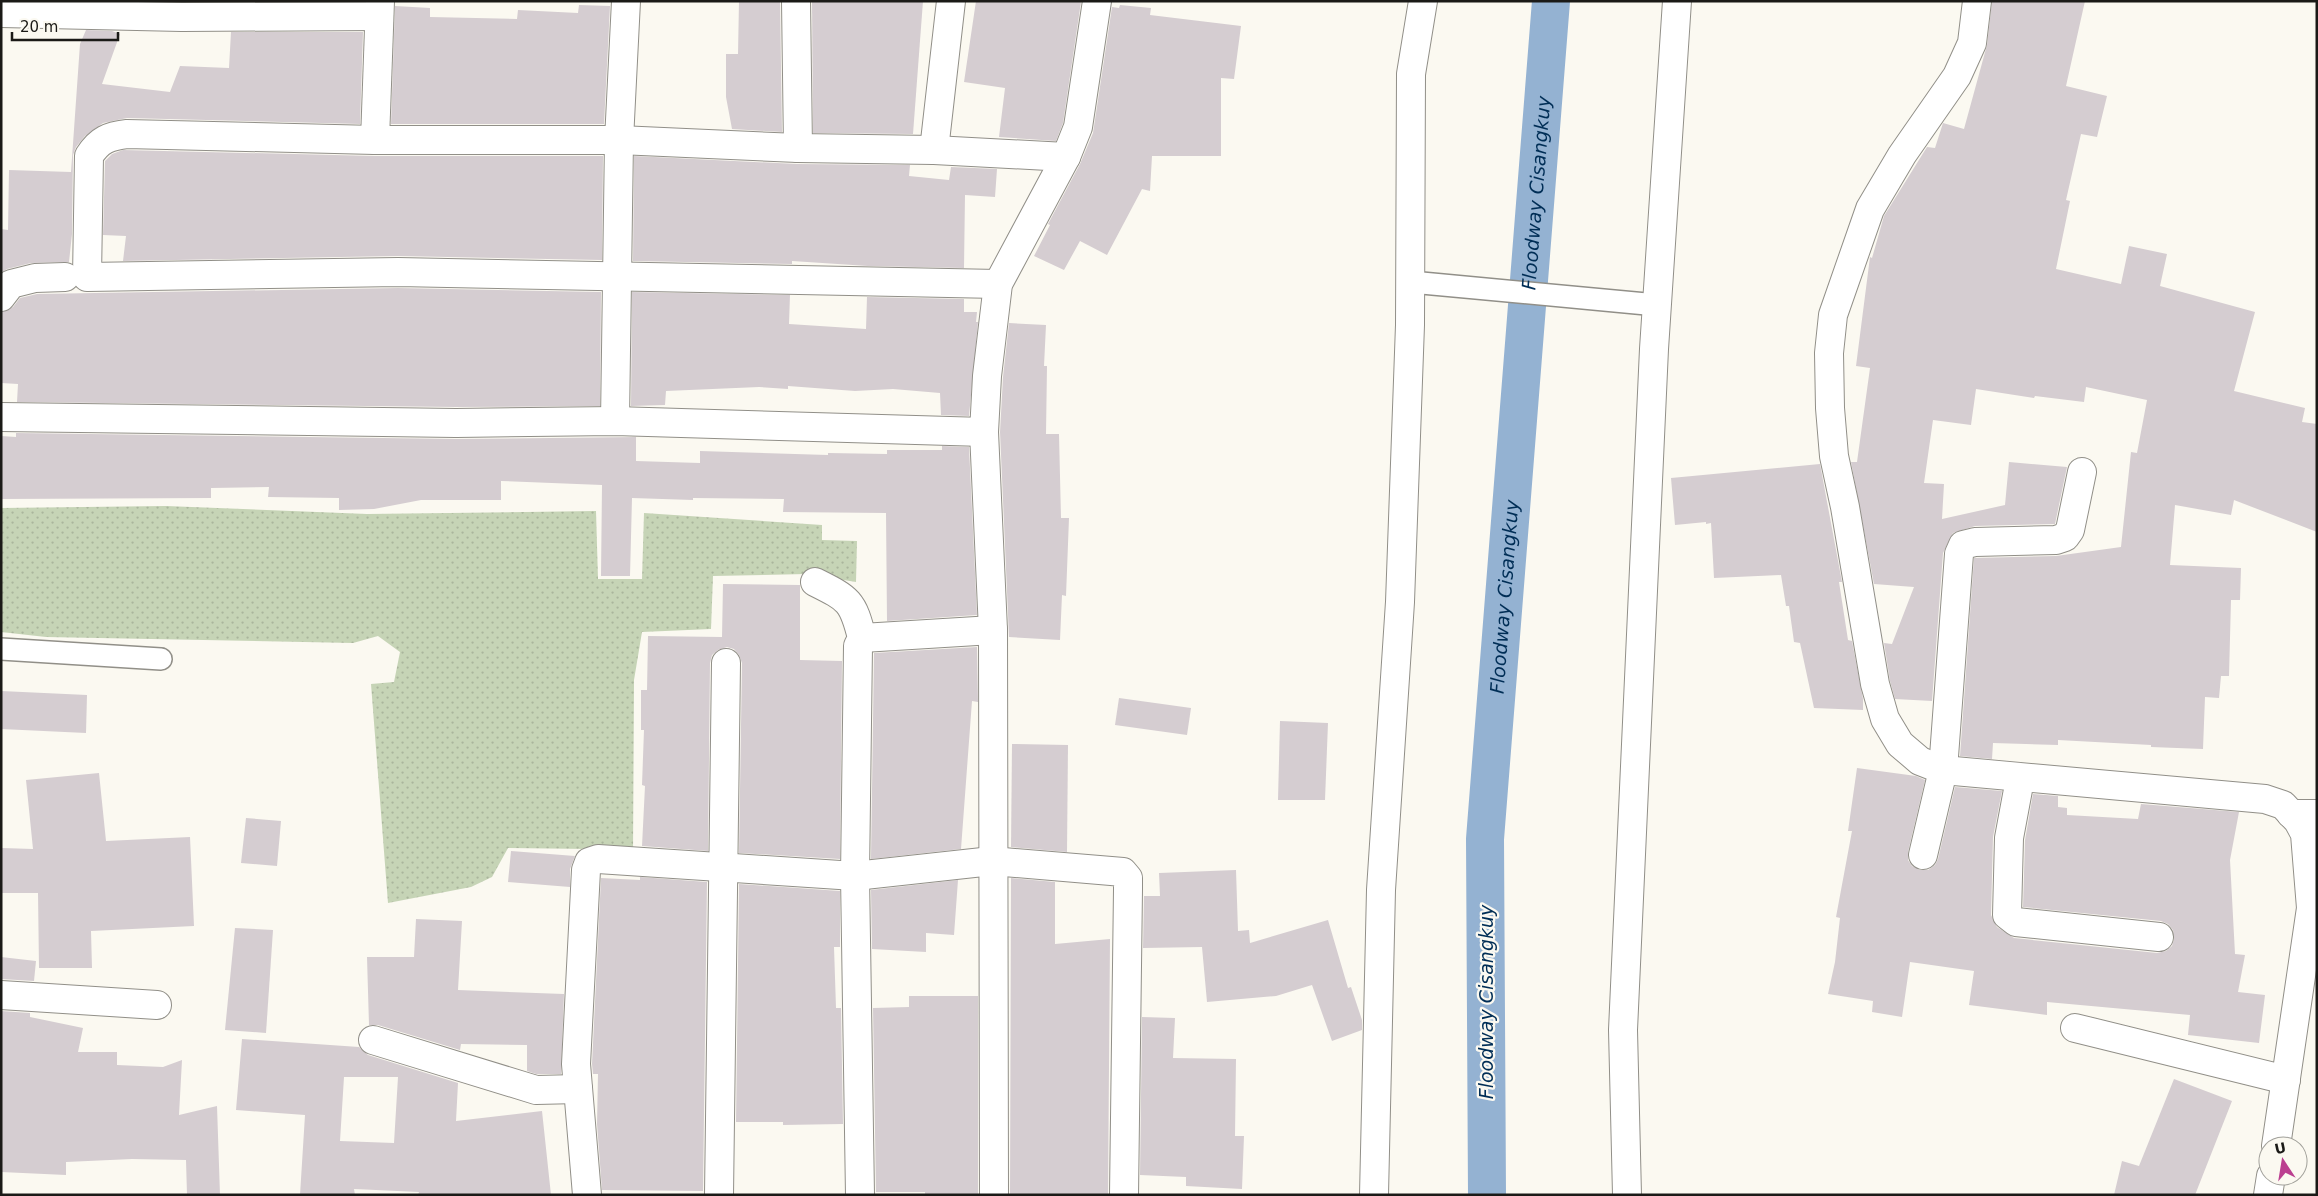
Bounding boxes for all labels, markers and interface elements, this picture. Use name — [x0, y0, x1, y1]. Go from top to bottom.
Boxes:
scale bar — [12, 10, 119, 42]
text: 20 m — [20, 18, 58, 36]
water label: Floodway Cisangkuy — [1517, 94, 1555, 291]
water label: Floodway Cisangkuy — [1485, 498, 1523, 695]
water label: Floodway Cisangkuy — [1475, 904, 1497, 1099]
north arrow — [2258, 1136, 2308, 1186]
text: U — [2273, 1139, 2288, 1157]

